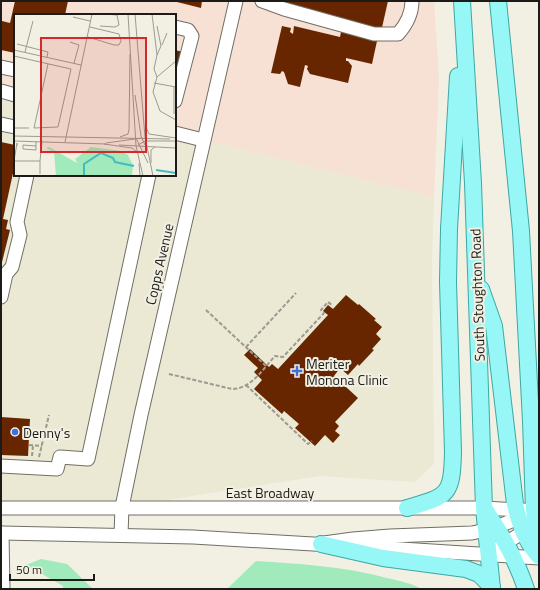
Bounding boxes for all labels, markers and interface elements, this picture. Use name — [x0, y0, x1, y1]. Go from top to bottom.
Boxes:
inset map — [14, 14, 176, 176]
street label: Copps Avenue — [139, 221, 179, 307]
street label: South Stoughton Road — [464, 228, 490, 362]
place label: Meriter Monona Clinic — [306, 353, 388, 390]
marker: Meriter Monona Clinic — [291, 365, 303, 377]
place label: Denny's — [23, 422, 70, 443]
marker: Denny's — [10, 427, 20, 437]
street label: East Broadway — [226, 482, 315, 503]
scale bar — [10, 556, 94, 582]
text: 50 m — [16, 560, 42, 579]

